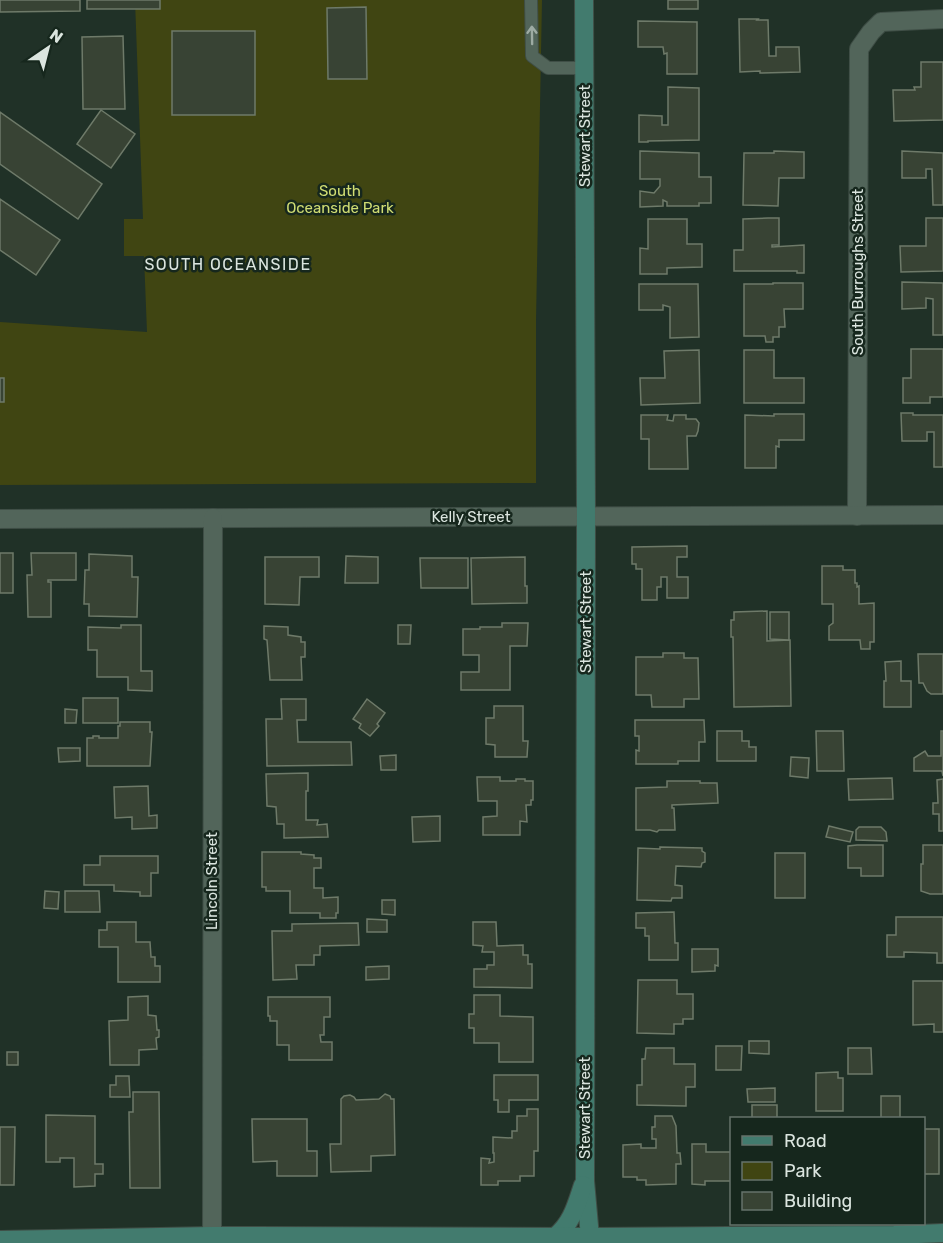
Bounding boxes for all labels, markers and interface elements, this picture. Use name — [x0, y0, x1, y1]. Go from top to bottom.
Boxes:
north arrow — [18, 18, 78, 78]
text: N — [46, 25, 66, 47]
one-way arrow — [526, 26, 538, 46]
street label: Stewart Street — [576, 85, 594, 187]
park label: South Oceanside Park — [286, 182, 394, 217]
street label: South Burroughs Street — [849, 189, 867, 355]
district label: SOUTH OCEANSIDE — [144, 255, 312, 274]
street label: Kelly Street — [431, 508, 511, 526]
street label: Stewart Street — [577, 571, 595, 673]
street label: Lincoln Street — [203, 832, 221, 930]
street label: Stewart Street — [576, 1057, 594, 1159]
legend — [730, 1117, 925, 1225]
text: Road — [784, 1130, 827, 1152]
text: Park — [784, 1160, 822, 1182]
text: Building — [784, 1190, 852, 1212]

